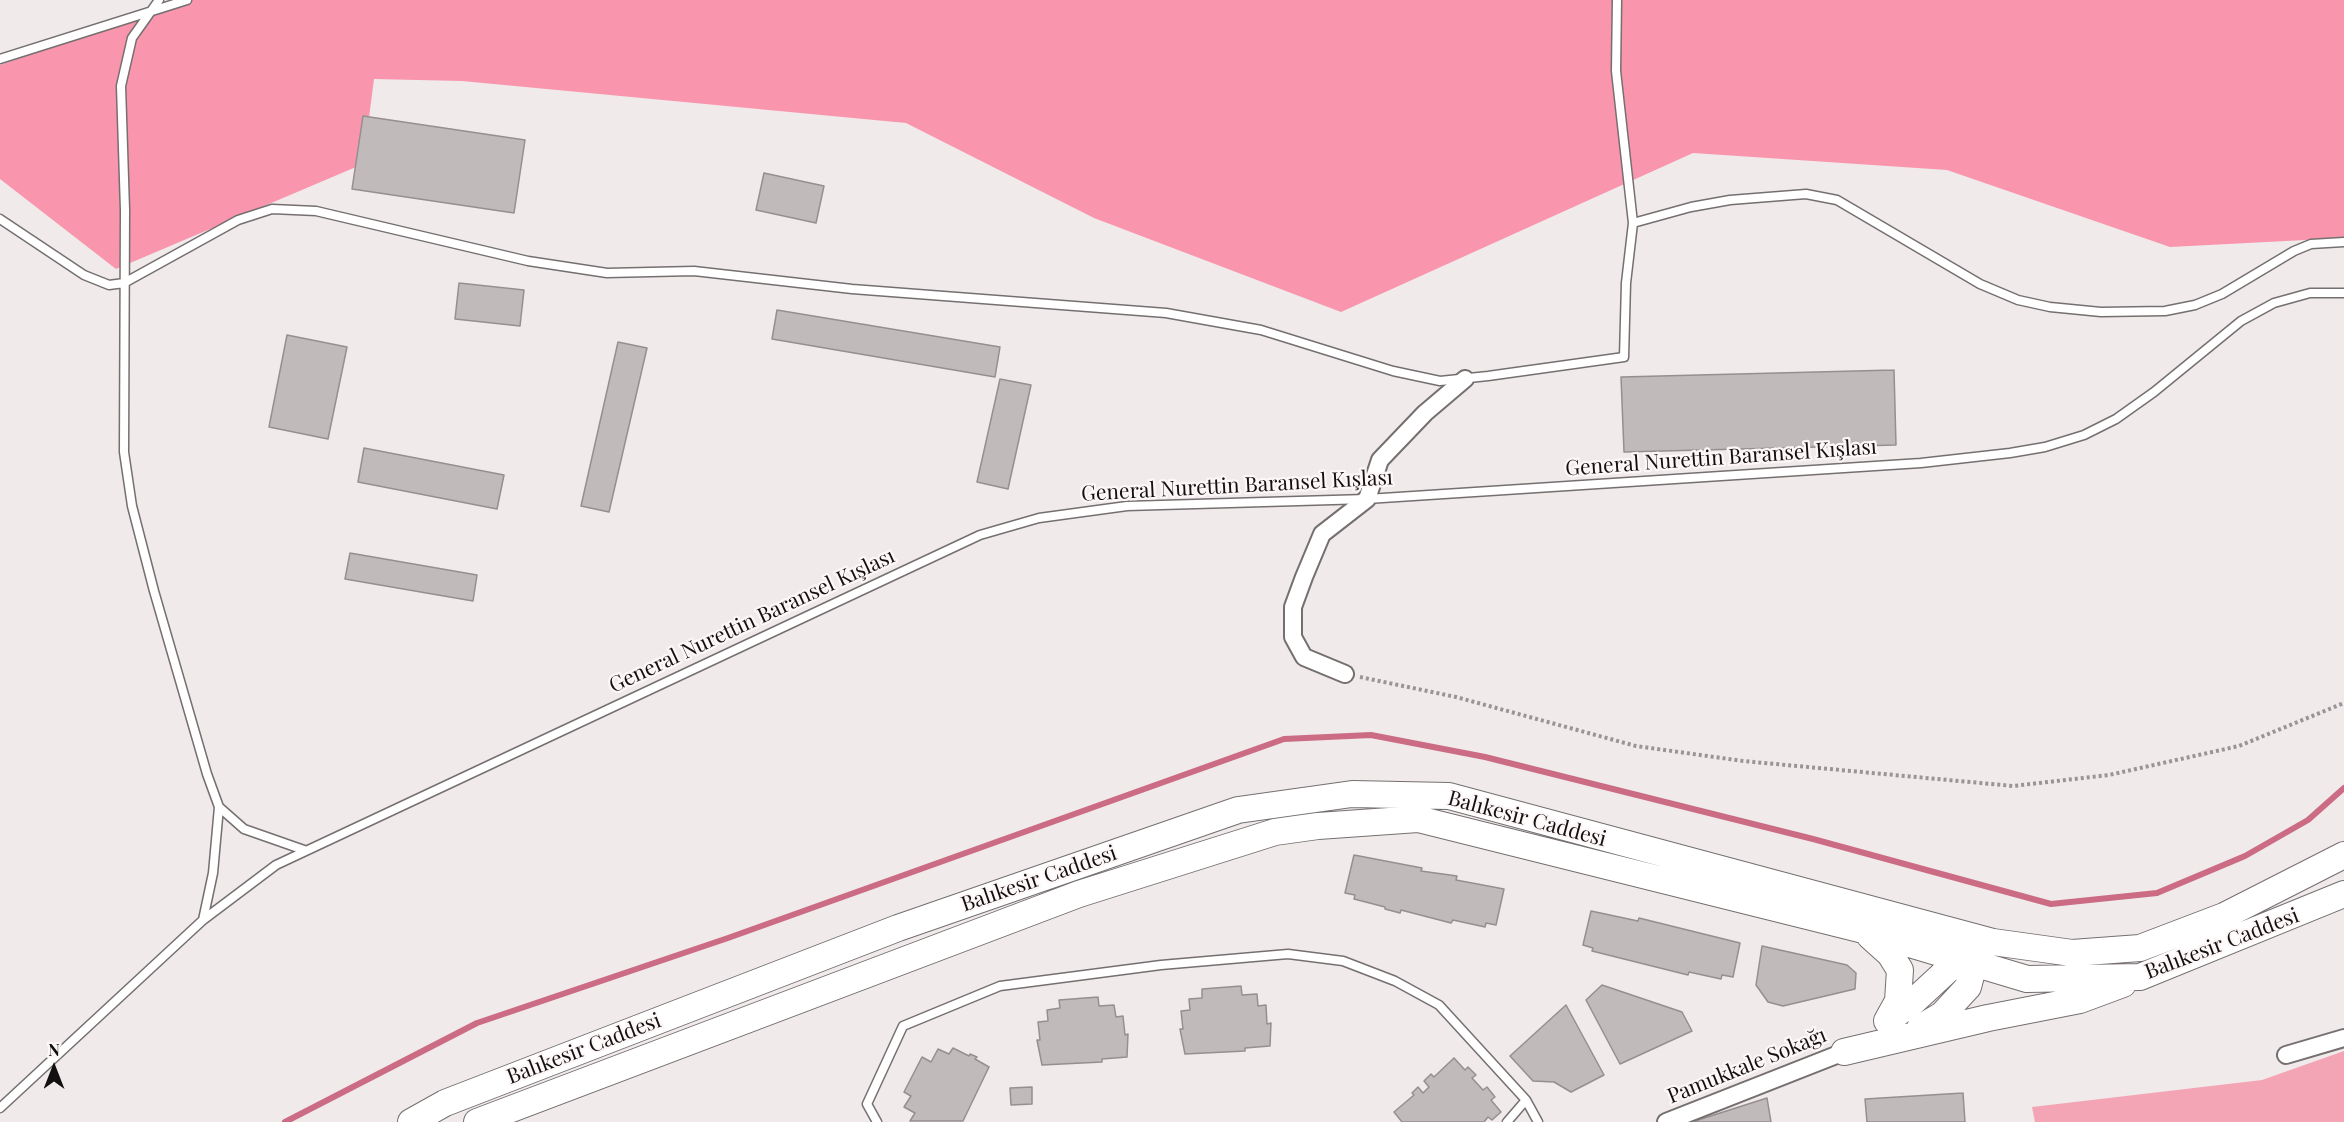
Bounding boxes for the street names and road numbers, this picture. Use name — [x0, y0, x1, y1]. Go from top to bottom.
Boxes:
street label: General Nurettin Baransel Kışlası — [1564, 435, 1878, 481]
street label: General Nurettin Baransel Kışlası — [1080, 465, 1394, 507]
street label: General Nurettin Baransel Kışlası — [605, 544, 899, 698]
street label: Balıkesir Caddesi — [1445, 786, 1609, 852]
street label: Balıkesir Caddesi — [958, 841, 1120, 917]
street label: Balıkesir Caddesi — [2141, 903, 2303, 985]
street label: Balıkesir Caddesi — [503, 1008, 665, 1090]
street label: Pamukkale Sokağı — [1664, 1023, 1830, 1109]

